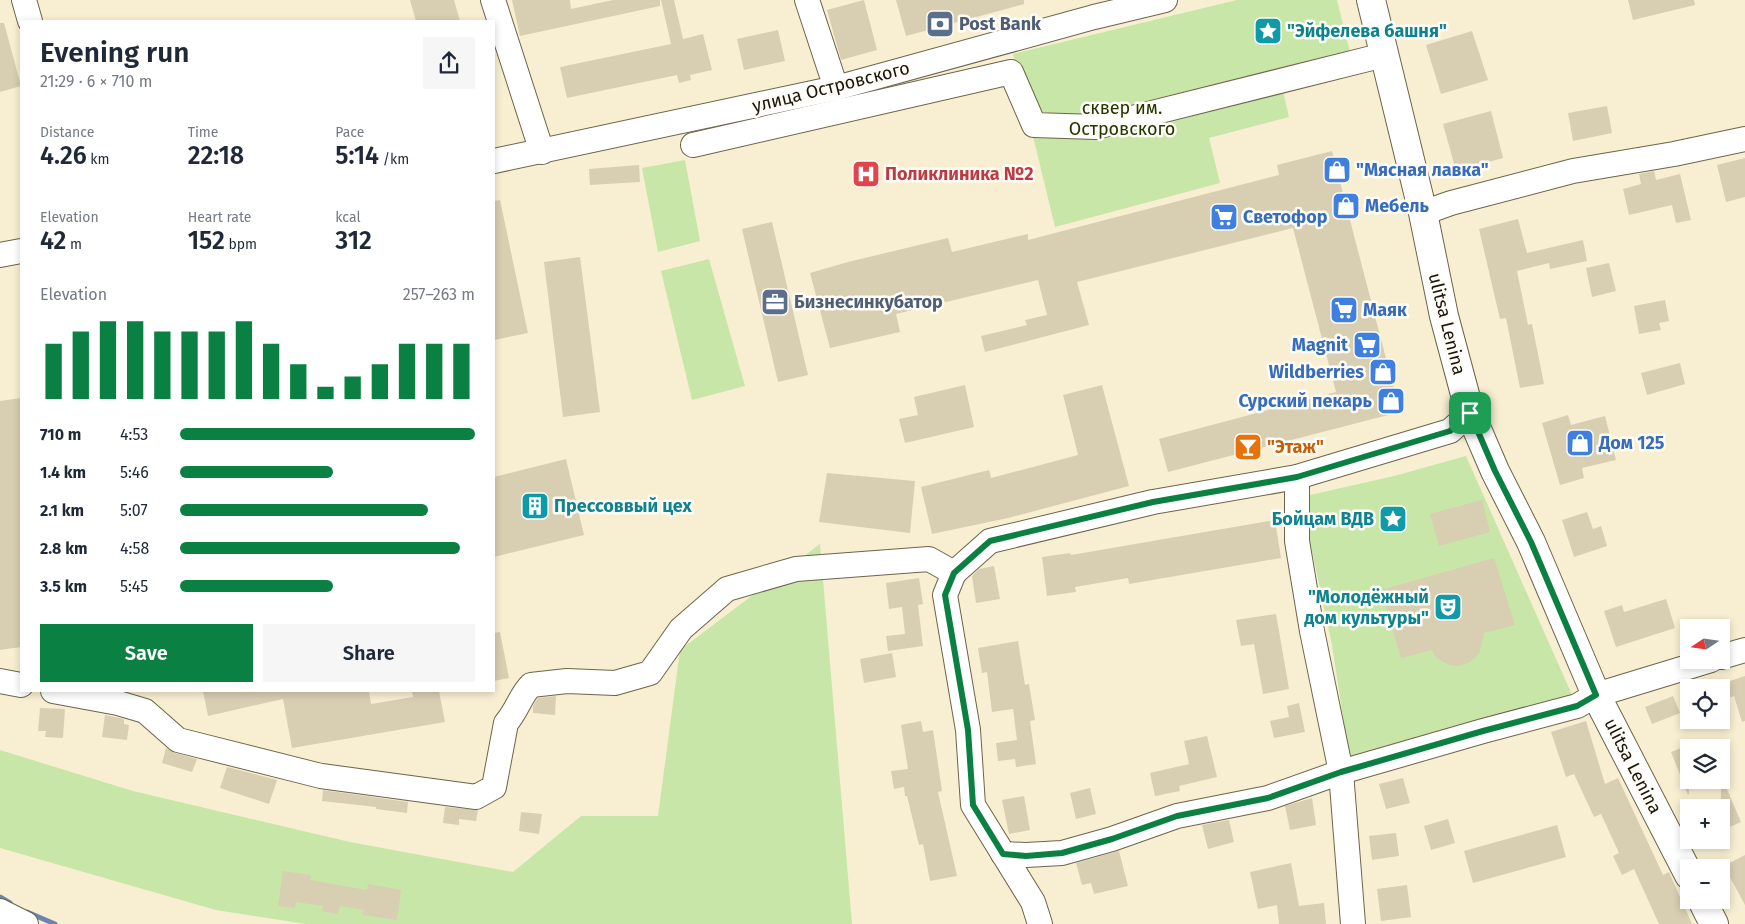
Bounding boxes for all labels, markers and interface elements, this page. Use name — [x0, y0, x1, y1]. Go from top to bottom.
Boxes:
bank icon: Post Bank — [925, 9, 955, 39]
place label: Post Bank — [959, 13, 1042, 35]
place icon: "Эйфелева башня" — [1253, 16, 1283, 46]
place label: "Эйфелева башня" — [1287, 20, 1447, 42]
text: Evening run — [40, 36, 189, 69]
button: share — [423, 37, 475, 89]
street label: улица Островского — [750, 57, 912, 117]
text: 21:29 · 6 × 710 m — [40, 72, 152, 91]
park label: сквер им. Островского — [1069, 97, 1175, 140]
text: Distance — [40, 124, 94, 141]
text: Time — [188, 124, 218, 141]
text: Pace — [335, 124, 364, 141]
text: 4.26 — [40, 141, 87, 171]
text: 22:18 — [188, 141, 244, 171]
text: 5:14 — [335, 141, 379, 171]
text: km — [87, 151, 110, 168]
text: /km — [379, 151, 409, 168]
shop icon: "Мясная лавка" — [1322, 155, 1352, 185]
hospital icon: Поликлиника №2 — [851, 159, 881, 189]
place label: "Мясная лавка" — [1356, 159, 1489, 181]
place label: Поликлиника №2 — [885, 163, 1034, 185]
shop icon: Мебель — [1331, 191, 1361, 221]
place label: Мебель — [1365, 195, 1429, 217]
supermarket icon: Светофор — [1209, 202, 1239, 232]
place label: Светофор — [1243, 206, 1328, 228]
text: Elevation — [40, 209, 99, 226]
text: Heart rate — [188, 209, 251, 226]
text: kcal — [335, 209, 361, 226]
text: 42 — [40, 226, 66, 256]
text: 152 — [188, 226, 225, 256]
text: 312 — [335, 226, 372, 256]
text: m — [66, 236, 82, 253]
text: bpm — [225, 236, 257, 253]
street label: ulitsa Lenina — [1424, 271, 1470, 377]
text: Elevation — [40, 285, 107, 304]
text: 257–263 m — [403, 285, 475, 304]
office icon: Бизнесинкубатор — [760, 287, 790, 317]
place label: Бизнесинкубатор — [794, 291, 943, 313]
supermarket icon: Maяк — [1329, 295, 1359, 325]
place label: Maяк — [1363, 299, 1407, 321]
supermarket icon: Magnit — [1352, 330, 1382, 360]
place label: Magnit — [1292, 334, 1349, 356]
shop icon: Wildberries — [1368, 357, 1398, 387]
place label: Wildberries — [1269, 361, 1364, 383]
shop icon: Сурский пекарь — [1376, 386, 1406, 416]
place label: Сурский пекарь — [1238, 390, 1373, 412]
pin — [1449, 392, 1491, 434]
icon: arrive — [1456, 399, 1484, 427]
text: 710 m — [40, 425, 81, 444]
text: 4:53 — [120, 425, 148, 444]
shop icon: Дом 125 — [1565, 428, 1595, 458]
bar icon: "Этаж" — [1233, 432, 1263, 462]
place label: Дом 125 — [1598, 432, 1665, 454]
place label: "Этаж" — [1267, 436, 1324, 458]
text: 1.4 km — [40, 463, 86, 482]
text: 5:46 — [120, 463, 149, 482]
building icon: Прессоввый цех — [520, 491, 550, 521]
place label: Прессоввый цех — [554, 495, 693, 517]
text: 2.1 km — [40, 501, 84, 520]
text: 5:07 — [120, 501, 148, 520]
place icon: Бойцам ВДВ — [1378, 504, 1408, 534]
place label: Бойцам ВДВ — [1272, 508, 1374, 530]
text: 2.8 km — [40, 539, 88, 558]
text: 4:58 — [120, 539, 149, 558]
text: 3.5 km — [40, 577, 87, 596]
text: 5:45 — [120, 577, 148, 596]
place label: "Молодёжный дом культуры" — [1304, 586, 1429, 629]
theatre icon: "Молодёжный дом культуры" — [1433, 592, 1463, 622]
north arrow — [1680, 619, 1730, 669]
map controls — [1680, 619, 1730, 909]
button: Save — [40, 624, 253, 682]
button: Share — [263, 624, 475, 682]
button: locate — [1680, 679, 1730, 729]
street label: ulitsa Lenina — [1599, 714, 1667, 818]
button: layers — [1680, 739, 1730, 789]
button: + — [1680, 799, 1730, 849]
button: − — [1680, 859, 1730, 909]

